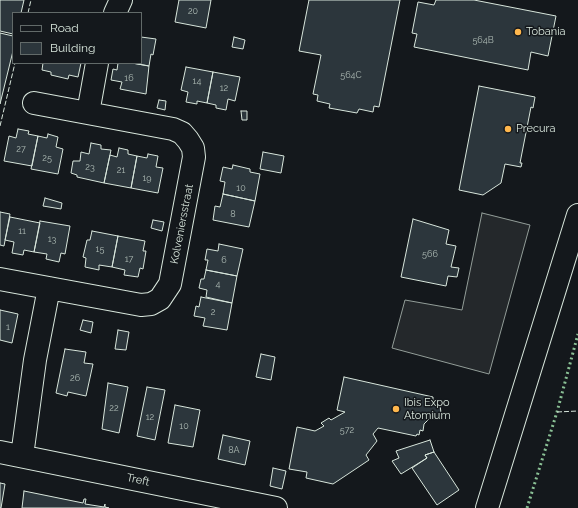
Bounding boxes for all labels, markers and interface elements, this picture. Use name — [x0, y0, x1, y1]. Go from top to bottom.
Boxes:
house number: 20 — [188, 6, 198, 16]
legend — [12, 12, 142, 64]
text: Road — [50, 21, 79, 35]
place label: Tobania — [526, 25, 566, 39]
marker: Tobania — [513, 27, 523, 37]
house number: 564B — [472, 35, 494, 45]
text: Building — [50, 41, 96, 55]
house number: 564C — [340, 70, 362, 80]
house number: 16 — [124, 73, 134, 83]
house number: 14 — [193, 76, 201, 86]
house number: 12 — [220, 83, 228, 93]
place label: Precura — [516, 122, 555, 136]
marker: Precura — [503, 124, 513, 134]
house number: 27 — [16, 144, 26, 154]
house number: 25 — [42, 153, 52, 163]
house number: 23 — [85, 162, 95, 172]
house number: 21 — [117, 165, 125, 175]
house number: 19 — [142, 173, 152, 183]
street label: Kolveniersstraat — [168, 183, 196, 265]
house number: 10 — [236, 183, 246, 193]
house number: 8 — [230, 209, 236, 219]
house number: 11 — [18, 226, 26, 236]
house number: 13 — [48, 234, 56, 244]
house number: 15 — [96, 244, 104, 254]
house number: 566 — [422, 249, 438, 259]
house number: 17 — [125, 254, 133, 264]
house number: 6 — [221, 255, 227, 265]
house number: 4 — [216, 279, 220, 289]
house number: 2 — [211, 307, 215, 317]
house number: 1 — [6, 322, 10, 332]
house number: 26 — [70, 373, 80, 383]
place label: Ibis Expo Atomium — [404, 396, 450, 422]
house number: 22 — [109, 403, 119, 413]
marker: Ibis Expo Atomium — [391, 404, 401, 414]
house number: 12 — [146, 412, 154, 422]
house number: 10 — [179, 421, 189, 431]
house number: 572 — [340, 425, 354, 435]
house number: 8A — [228, 445, 240, 455]
street label: Treft — [125, 471, 151, 489]

